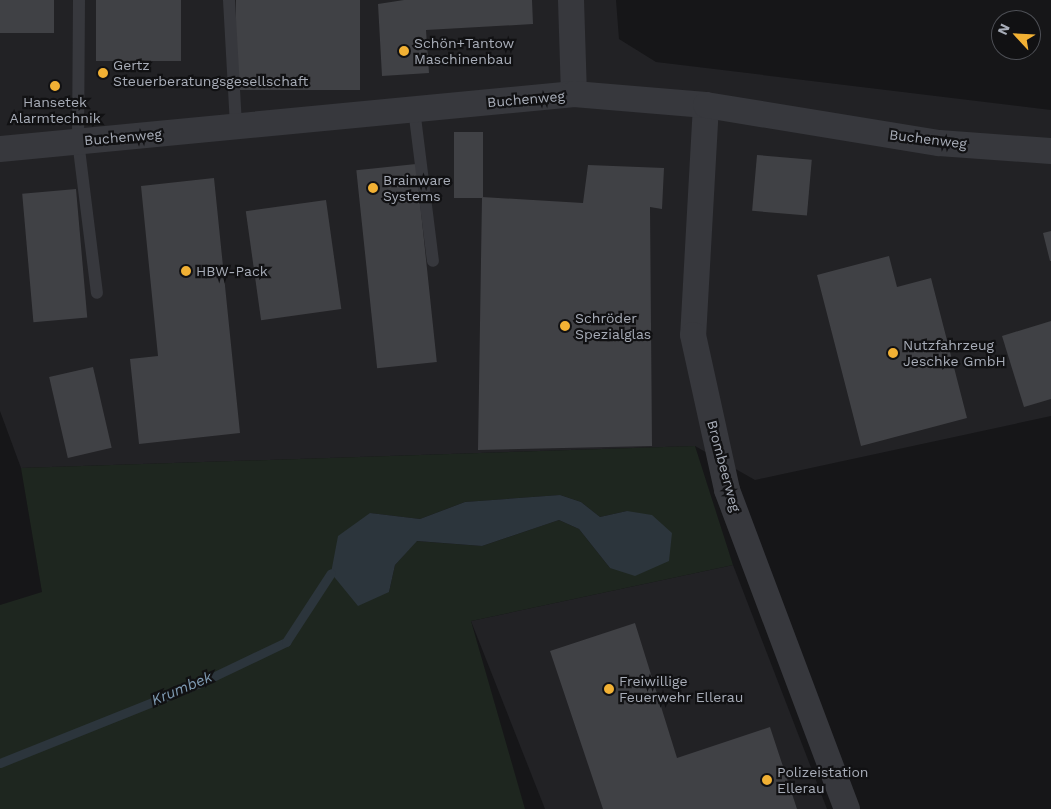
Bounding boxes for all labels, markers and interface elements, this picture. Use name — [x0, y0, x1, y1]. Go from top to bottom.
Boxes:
north arrow — [991, 10, 1041, 60]
text: N — [994, 21, 1013, 37]
place label: Schön+Tantow Maschinenbau — [414, 35, 514, 68]
marker: Schön+Tantow Maschinenbau — [398, 45, 410, 57]
place label: Gertz Steuerberatungsgesellschaft — [113, 57, 308, 90]
marker: Gertz Steuerberatungsgesellschaft — [97, 67, 109, 79]
marker: Hansetek Alarmtechnik — [49, 80, 61, 92]
street label: Buchenweg — [486, 87, 566, 111]
place label: Hansetek Alarmtechnik — [9, 94, 101, 126]
street label: Buchenweg — [83, 125, 163, 149]
street label: Buchenweg — [888, 126, 968, 152]
place label: Brainware Systems — [383, 172, 451, 204]
marker: Brainware Systems — [367, 182, 379, 194]
place label: HBW-Pack — [196, 263, 268, 279]
marker: HBW-Pack — [180, 265, 192, 277]
place label: Schröder Spezialglas — [575, 310, 651, 342]
marker: Schröder Spezialglas — [559, 320, 571, 332]
place label: Nutzfahrzeug Jeschke GmbH — [903, 337, 1006, 370]
marker: Nutzfahrzeug Jeschke GmbH — [887, 347, 899, 359]
street label: Brombeerweg — [704, 418, 744, 514]
water label: Krumbek — [149, 668, 215, 710]
place label: Freiwillige Feuerwehr Ellerau — [619, 673, 744, 706]
marker: Freiwillige Feuerwehr Ellerau — [603, 683, 615, 695]
place label: Polizeistation Ellerau — [777, 764, 869, 796]
marker: Polizeistation Ellerau — [761, 774, 773, 786]

